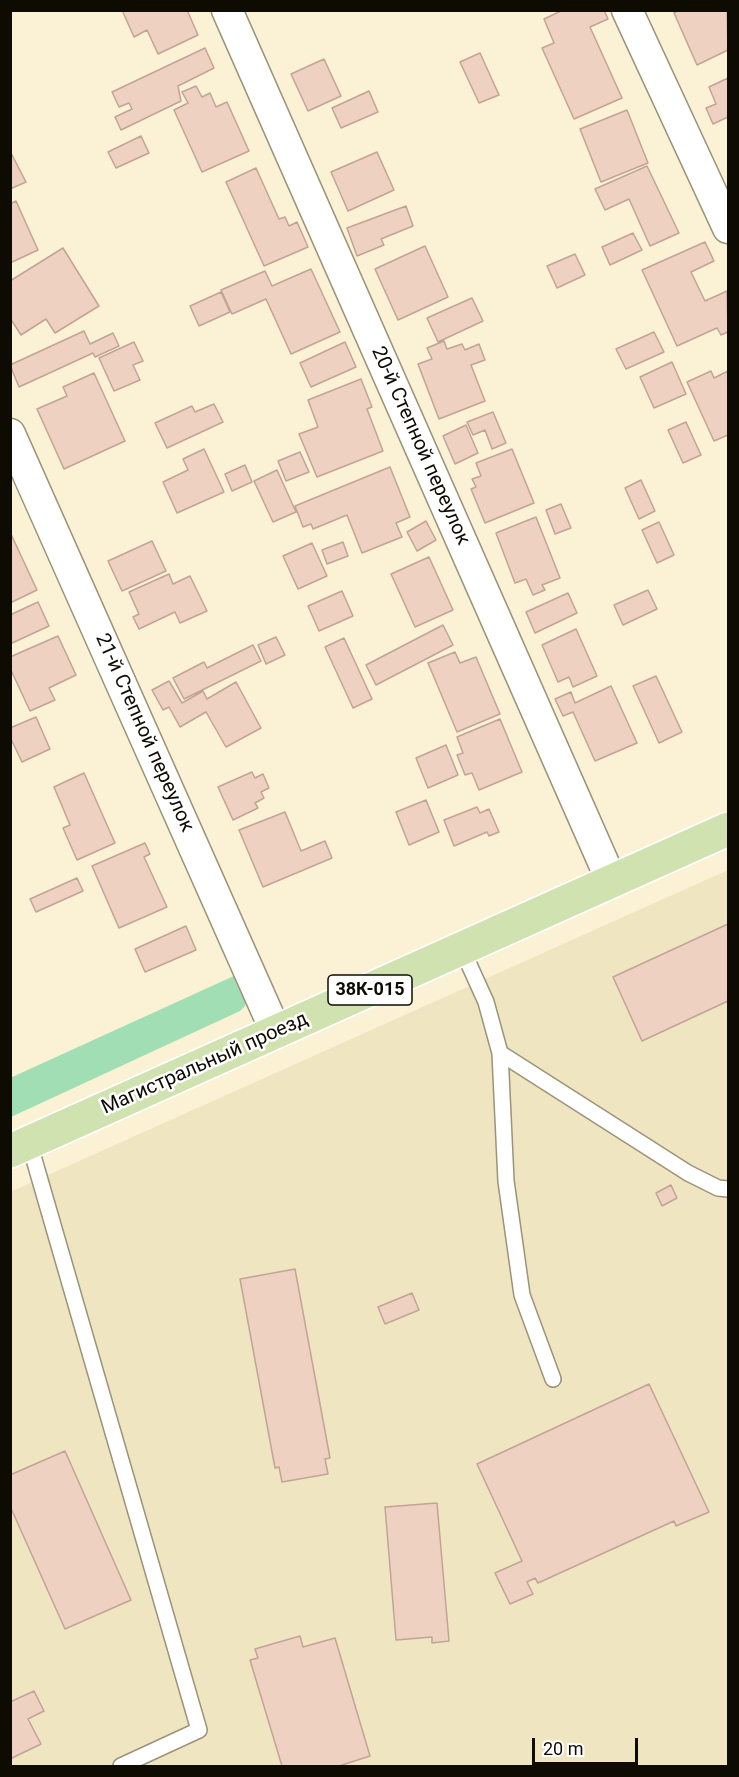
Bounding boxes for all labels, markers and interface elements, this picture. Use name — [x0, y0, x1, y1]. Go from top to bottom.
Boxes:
street label: 20-й Степной переулок — [365, 343, 475, 549]
street label: 21-й Степной переулок — [89, 630, 199, 836]
road number: 38К-015 — [328, 975, 412, 1005]
street label: Магистральный проезд — [98, 1008, 312, 1120]
scale bar — [535, 1726, 642, 1764]
text: 20 m — [543, 1738, 583, 1759]

